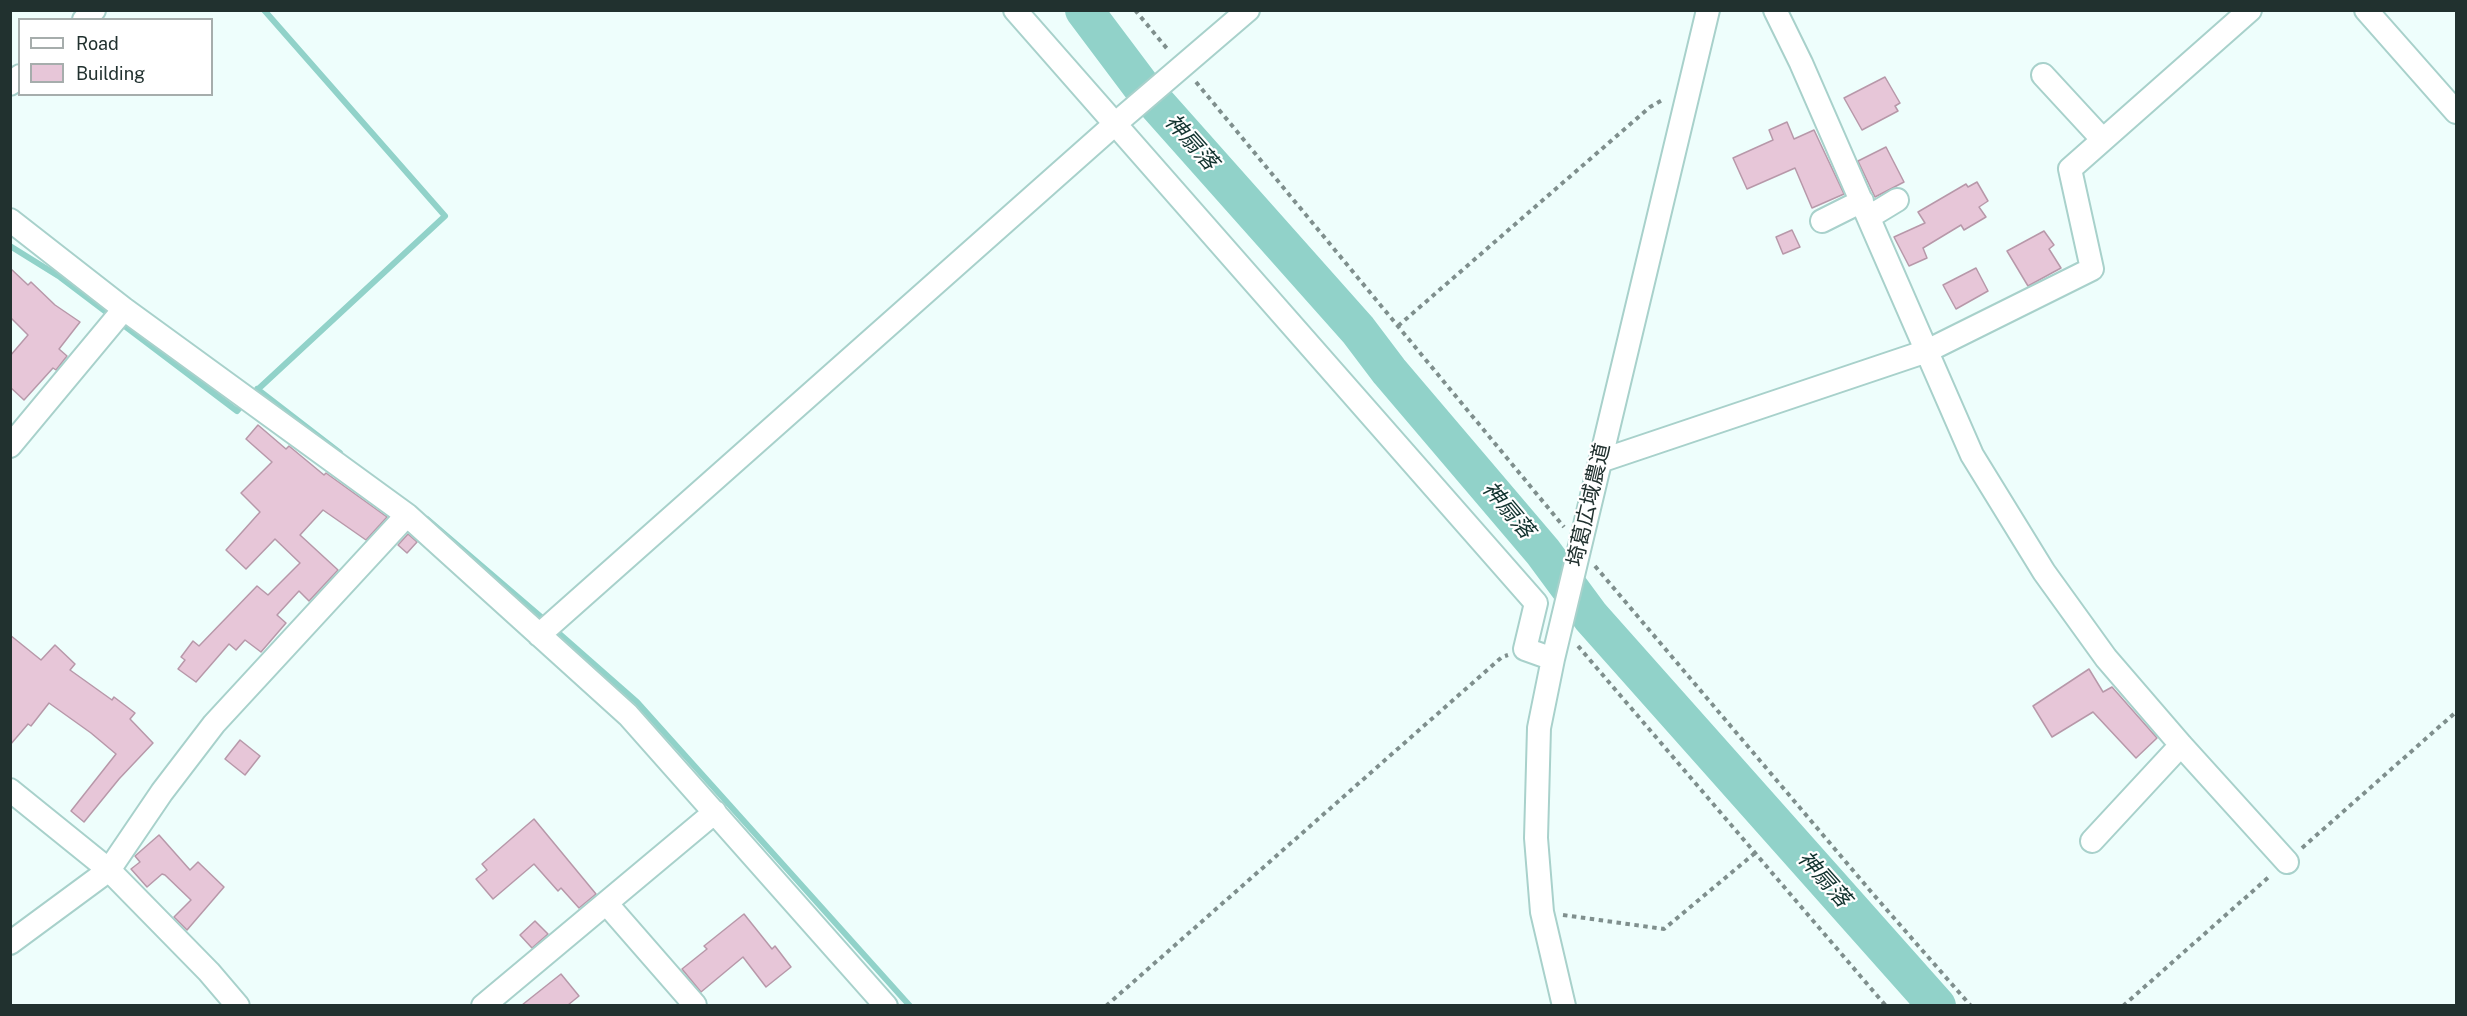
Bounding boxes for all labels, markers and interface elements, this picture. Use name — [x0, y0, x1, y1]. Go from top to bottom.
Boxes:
legend — [18, 18, 213, 96]
text: Road — [76, 33, 119, 54]
text: Building — [76, 63, 145, 84]
water label: 神扇落 — [1159, 109, 1223, 175]
street label: 埼葛広域農道 — [1563, 441, 1615, 569]
water label: 神扇落 — [1477, 476, 1539, 544]
water label: 神扇落 — [1792, 846, 1856, 912]

